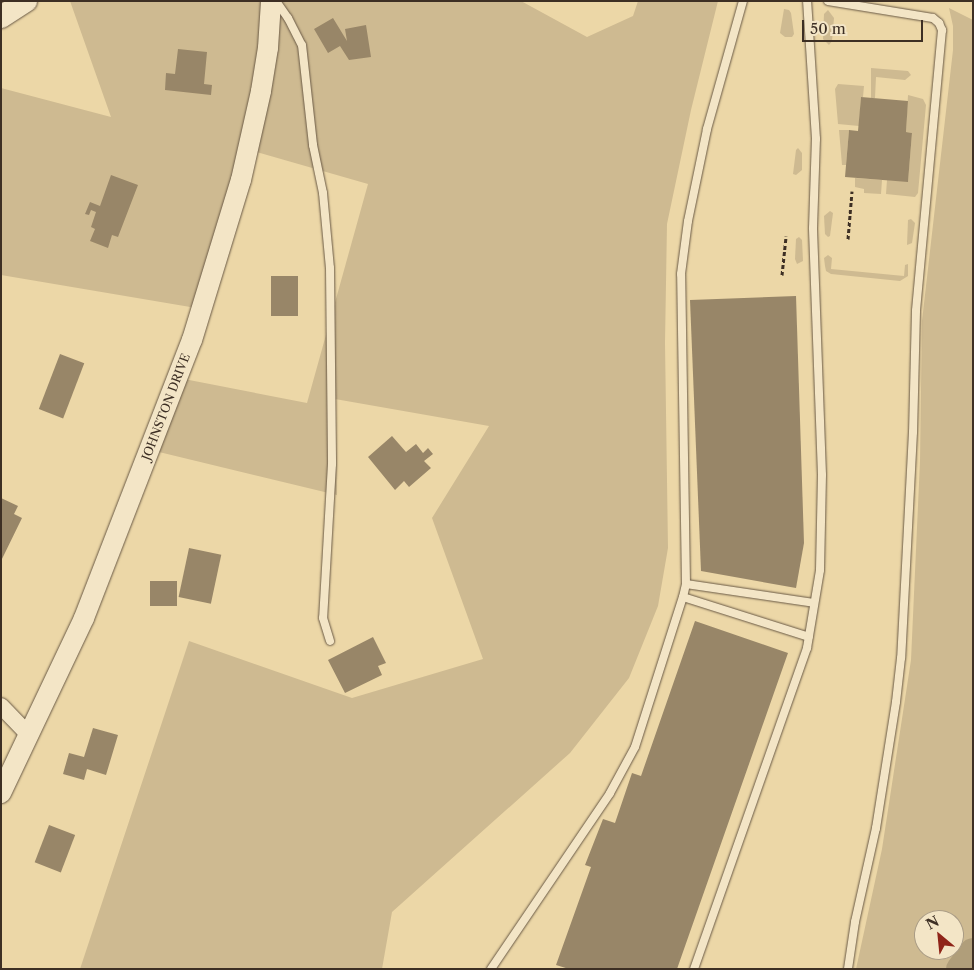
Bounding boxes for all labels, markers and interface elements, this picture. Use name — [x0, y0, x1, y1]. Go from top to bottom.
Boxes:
scale bar — [804, 10, 925, 42]
text: 50 m — [810, 19, 846, 38]
street label: JOHNSTON DRIVE — [139, 352, 193, 462]
north arrow — [914, 910, 964, 960]
text: N — [923, 912, 942, 933]

